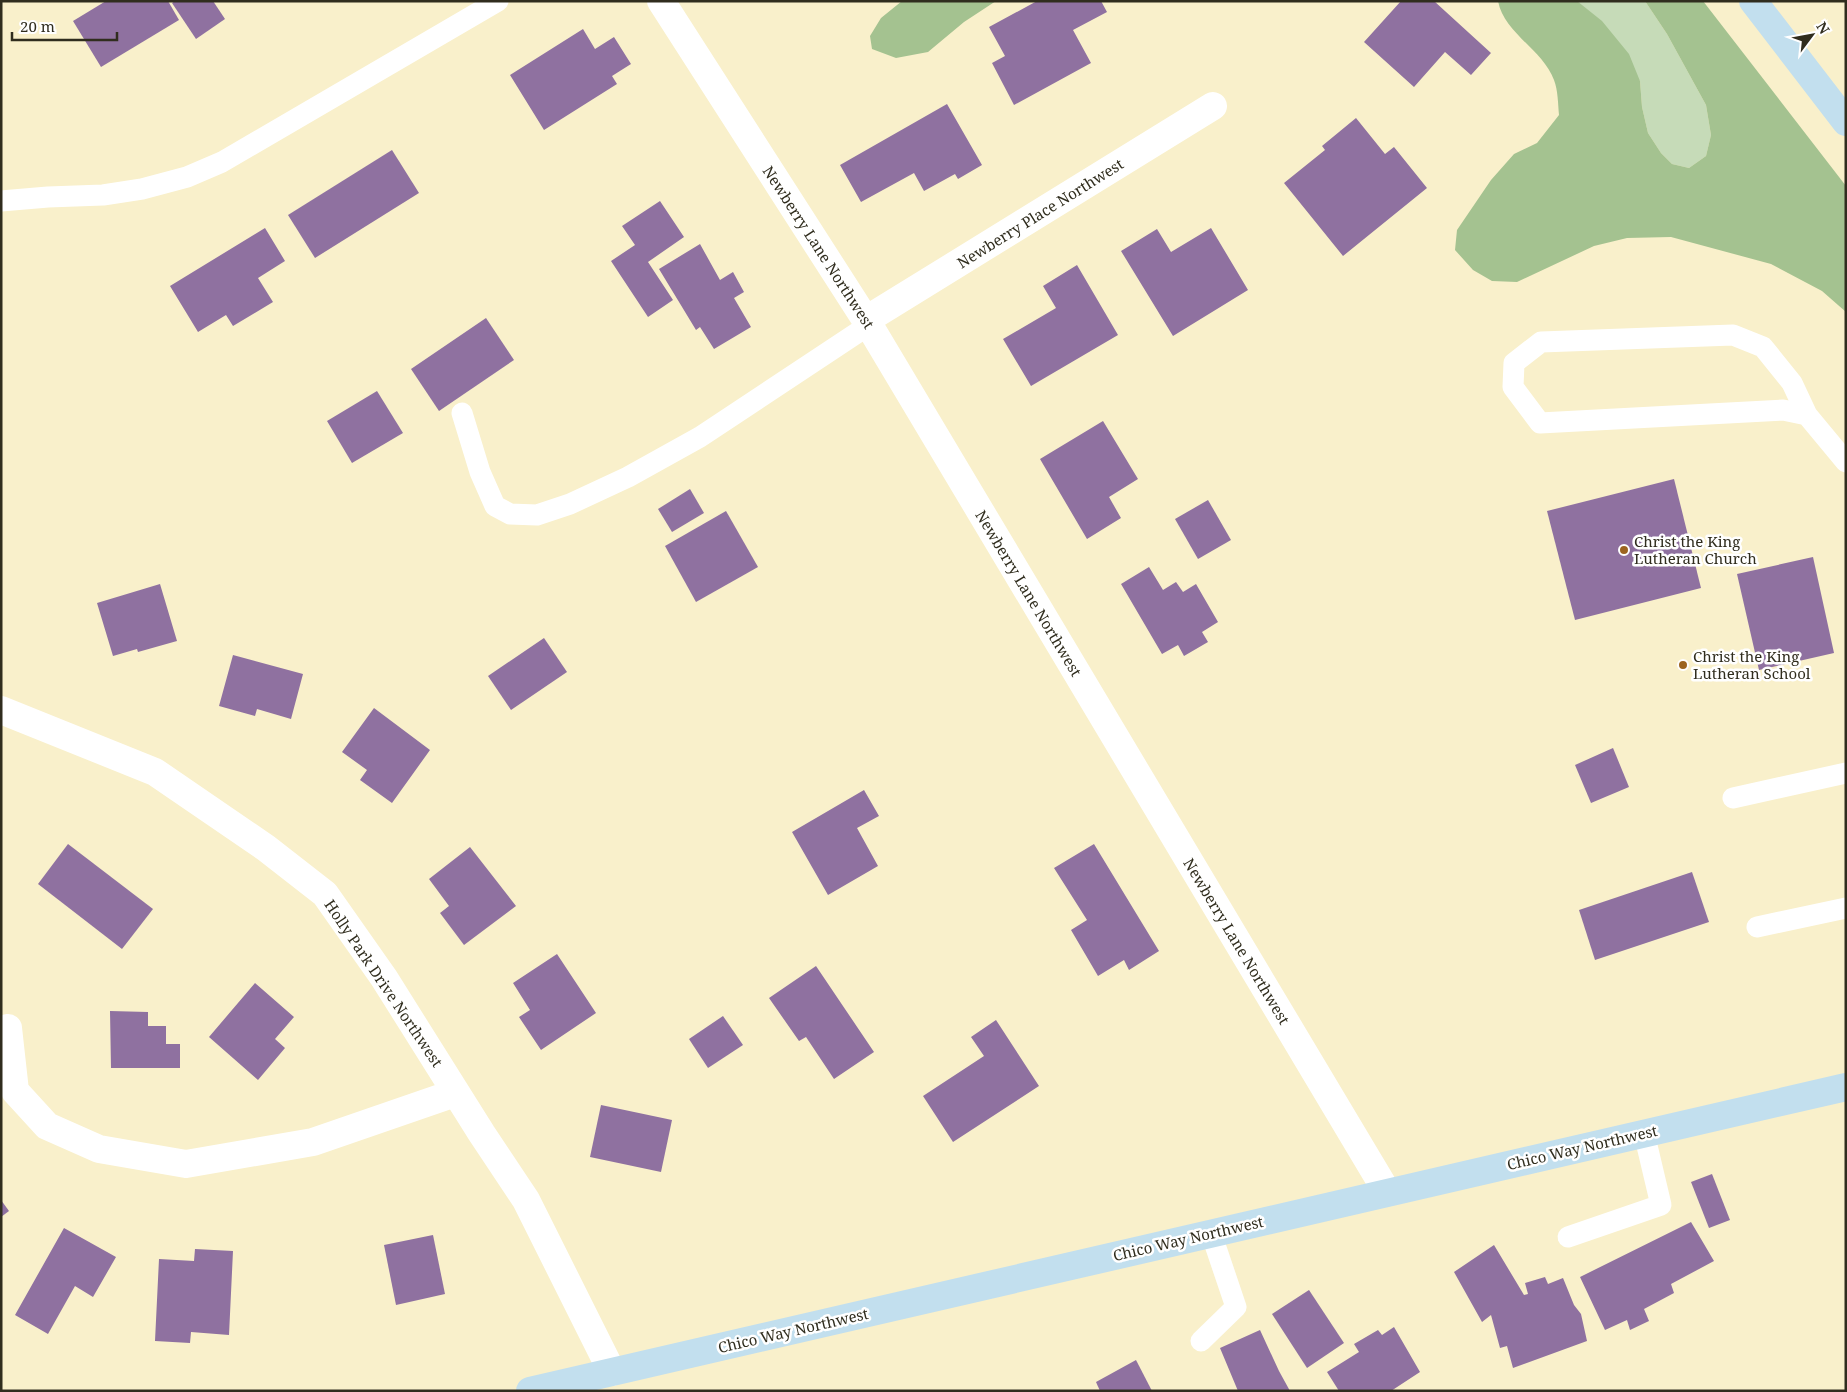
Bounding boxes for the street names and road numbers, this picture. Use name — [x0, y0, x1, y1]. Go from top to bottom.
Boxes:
street label: Newberry Place Northwest — [953, 153, 1127, 273]
street label: Newberry Lane Northwest — [759, 162, 879, 332]
street label: Newberry Lane Northwest — [971, 506, 1087, 680]
street label: Newberry Lane Northwest — [1179, 854, 1295, 1028]
street label: Holly Park Drive Northwest — [320, 895, 448, 1071]
street label: Chico Way Northwest — [1505, 1120, 1659, 1174]
street label: Chico Way Northwest — [1111, 1211, 1265, 1265]
street label: Chico Way Northwest — [716, 1303, 870, 1357]

